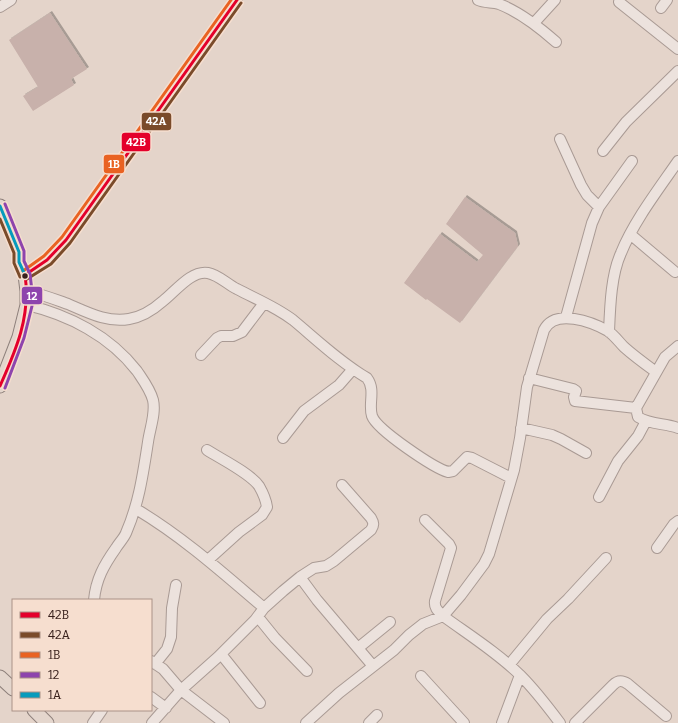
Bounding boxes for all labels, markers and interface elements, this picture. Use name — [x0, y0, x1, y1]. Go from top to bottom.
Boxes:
line badge: 42A — [141, 112, 172, 131]
text: 42A — [146, 115, 167, 128]
line badge: 42B — [121, 132, 151, 152]
text: 42B — [126, 136, 146, 149]
line badge: 1B — [103, 154, 125, 174]
text: 1B — [108, 158, 120, 171]
unlabelled marker — [20, 271, 30, 281]
line badge: 12 — [21, 286, 43, 305]
text: 12 — [27, 290, 37, 303]
legend — [12, 599, 152, 711]
text: 42B — [48, 608, 69, 622]
text: 42A — [48, 628, 71, 642]
text: 1B — [48, 648, 61, 662]
text: 12 — [48, 668, 59, 682]
text: 1A — [48, 688, 62, 702]

